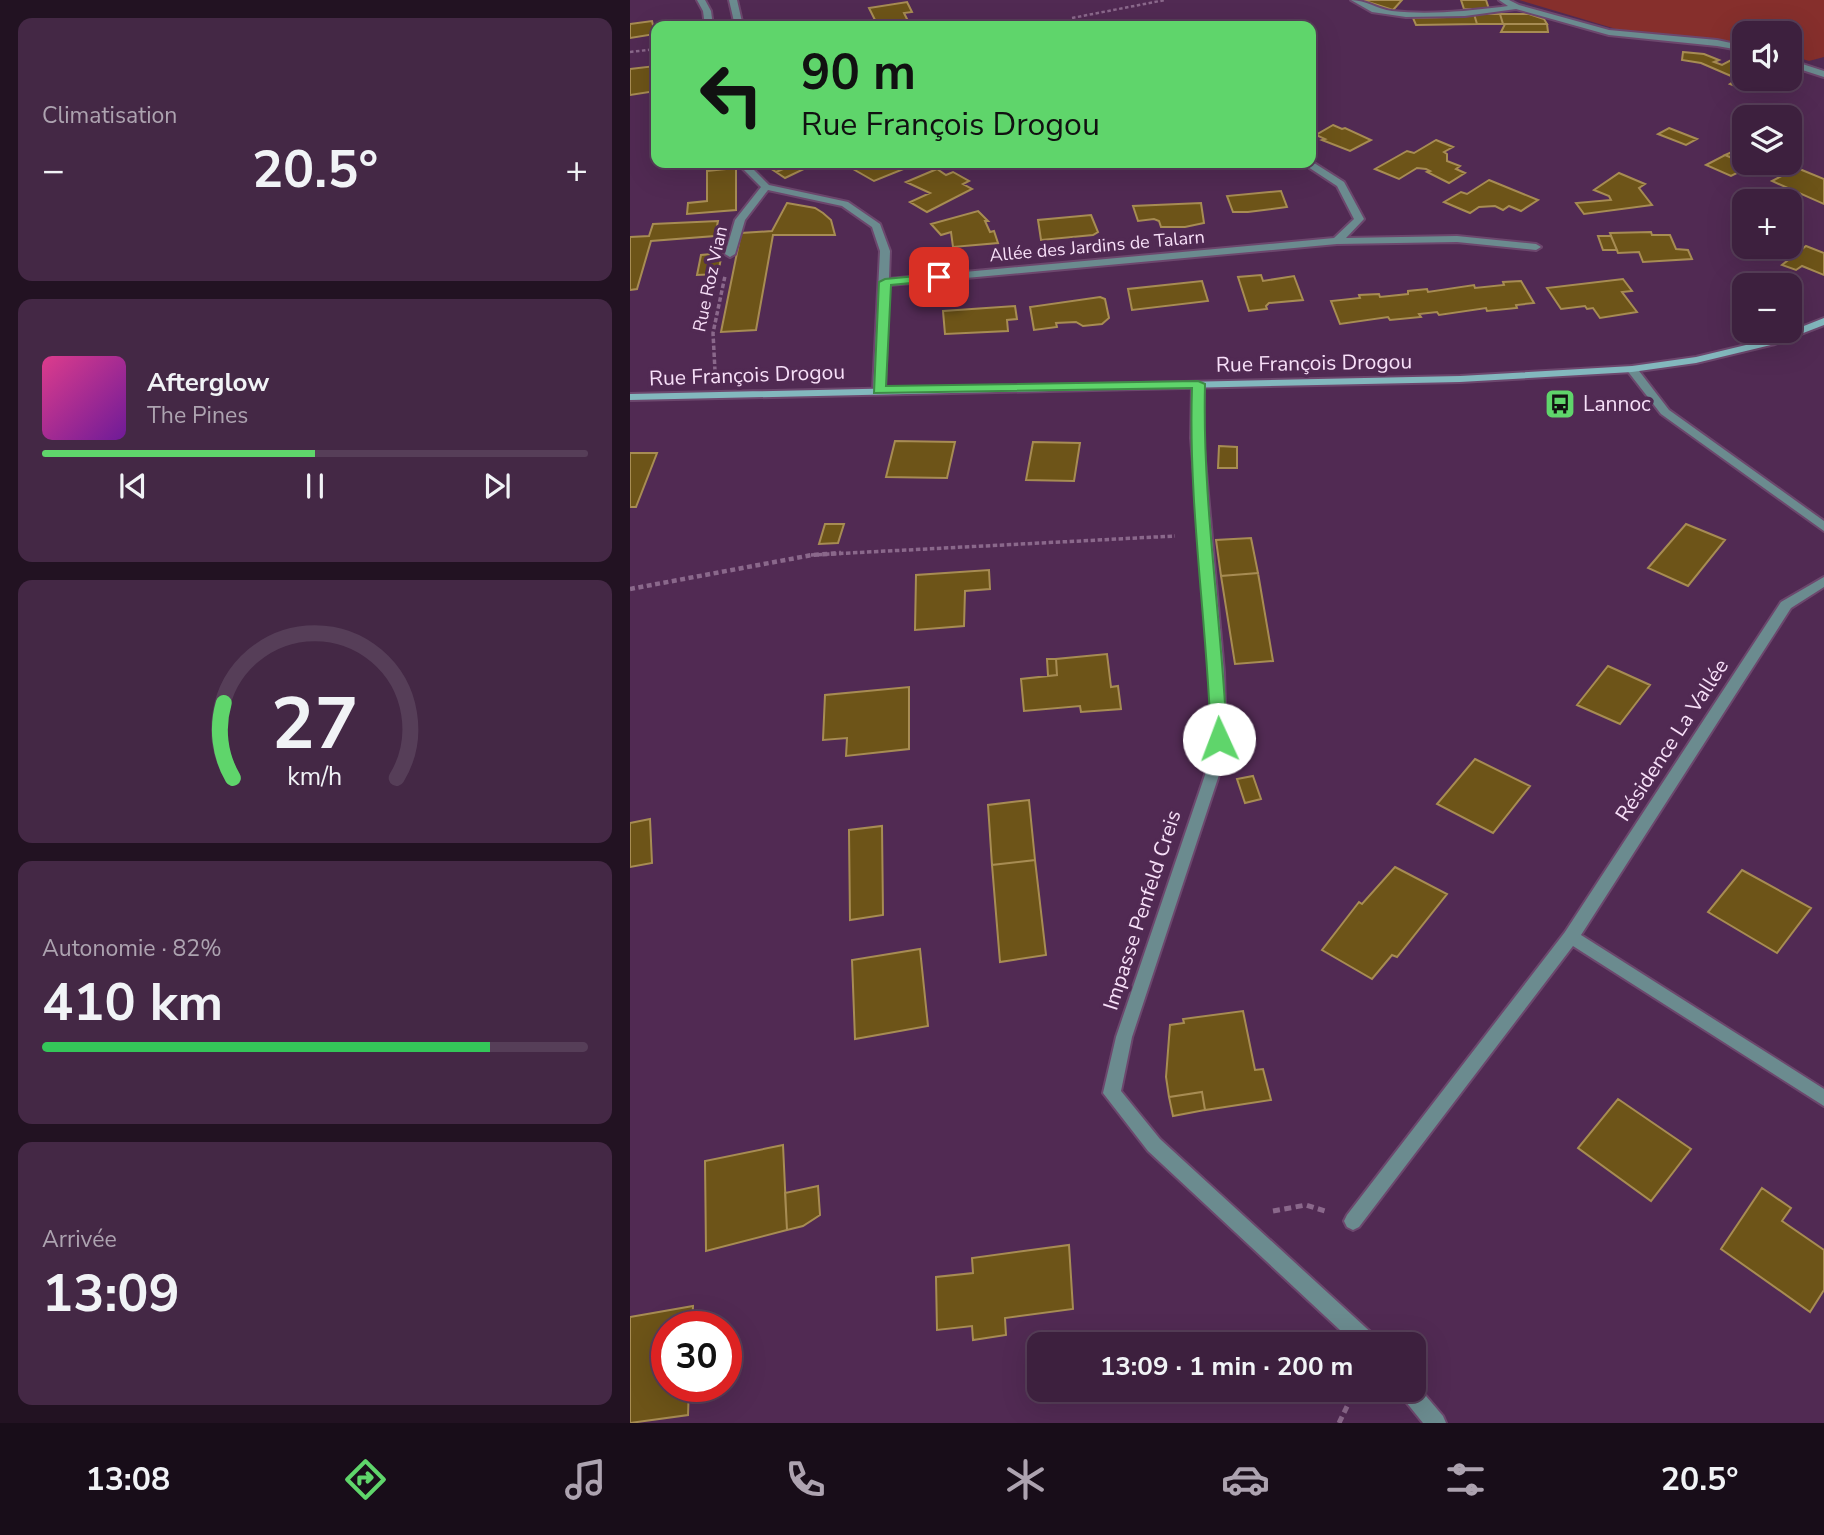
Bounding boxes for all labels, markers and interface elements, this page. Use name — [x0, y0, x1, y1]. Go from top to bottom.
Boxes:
map controls — [1732, 21, 1802, 343]
button: sound — [1732, 21, 1802, 91]
text: 90 m — [801, 39, 916, 106]
icon: left — [686, 49, 777, 140]
text: Climatisation — [42, 100, 177, 131]
text: Rue François Drogou — [801, 103, 1100, 146]
button: layers — [1732, 105, 1802, 175]
text: 20.5° — [252, 134, 378, 205]
text: − — [42, 145, 65, 196]
text: + — [565, 145, 588, 196]
button: + — [1732, 189, 1802, 259]
street label: Rue Roz Vian — [687, 224, 733, 334]
street label: Allée des Jardins de Talarn — [988, 225, 1206, 267]
pin — [909, 247, 969, 307]
icon: arrive — [920, 258, 958, 296]
button: − — [1732, 273, 1802, 343]
street label: Rue François Drogou — [1216, 347, 1412, 379]
street label: Rue François Drogou — [649, 358, 845, 392]
text: Afterglow — [147, 365, 270, 400]
bus stop icon: Lannoc — [1543, 387, 1577, 421]
place label: Lannoc — [1583, 390, 1651, 418]
text: The Pines — [147, 400, 248, 431]
icon: previous — [114, 467, 152, 505]
icon: pause — [296, 467, 334, 505]
icon: next — [478, 467, 516, 505]
street label: Résidence La Vallée — [1609, 653, 1735, 827]
text: 27 — [271, 674, 359, 774]
position arrow — [1182, 702, 1256, 776]
text: km/h — [287, 759, 343, 793]
street label: Impasse Penfeld Creis — [1096, 806, 1188, 1014]
text: Autonomie · 82% — [42, 933, 222, 964]
text: 410 km — [42, 967, 223, 1038]
text: Arrivée — [42, 1224, 117, 1255]
text: 13:09 — [42, 1258, 180, 1329]
speed limit sign: 30 — [651, 1311, 742, 1402]
text: 13:09 · 1 min · 200 m — [1100, 1349, 1353, 1384]
icon: directions — [341, 1455, 390, 1504]
icon: music — [561, 1455, 610, 1504]
icon: phone — [781, 1455, 830, 1504]
icon: climate — [1001, 1455, 1050, 1504]
icon: car — [1221, 1455, 1270, 1504]
icon: filters — [1441, 1455, 1490, 1504]
text: 13:08 — [85, 1458, 170, 1501]
text: 20.5° — [1661, 1458, 1738, 1501]

